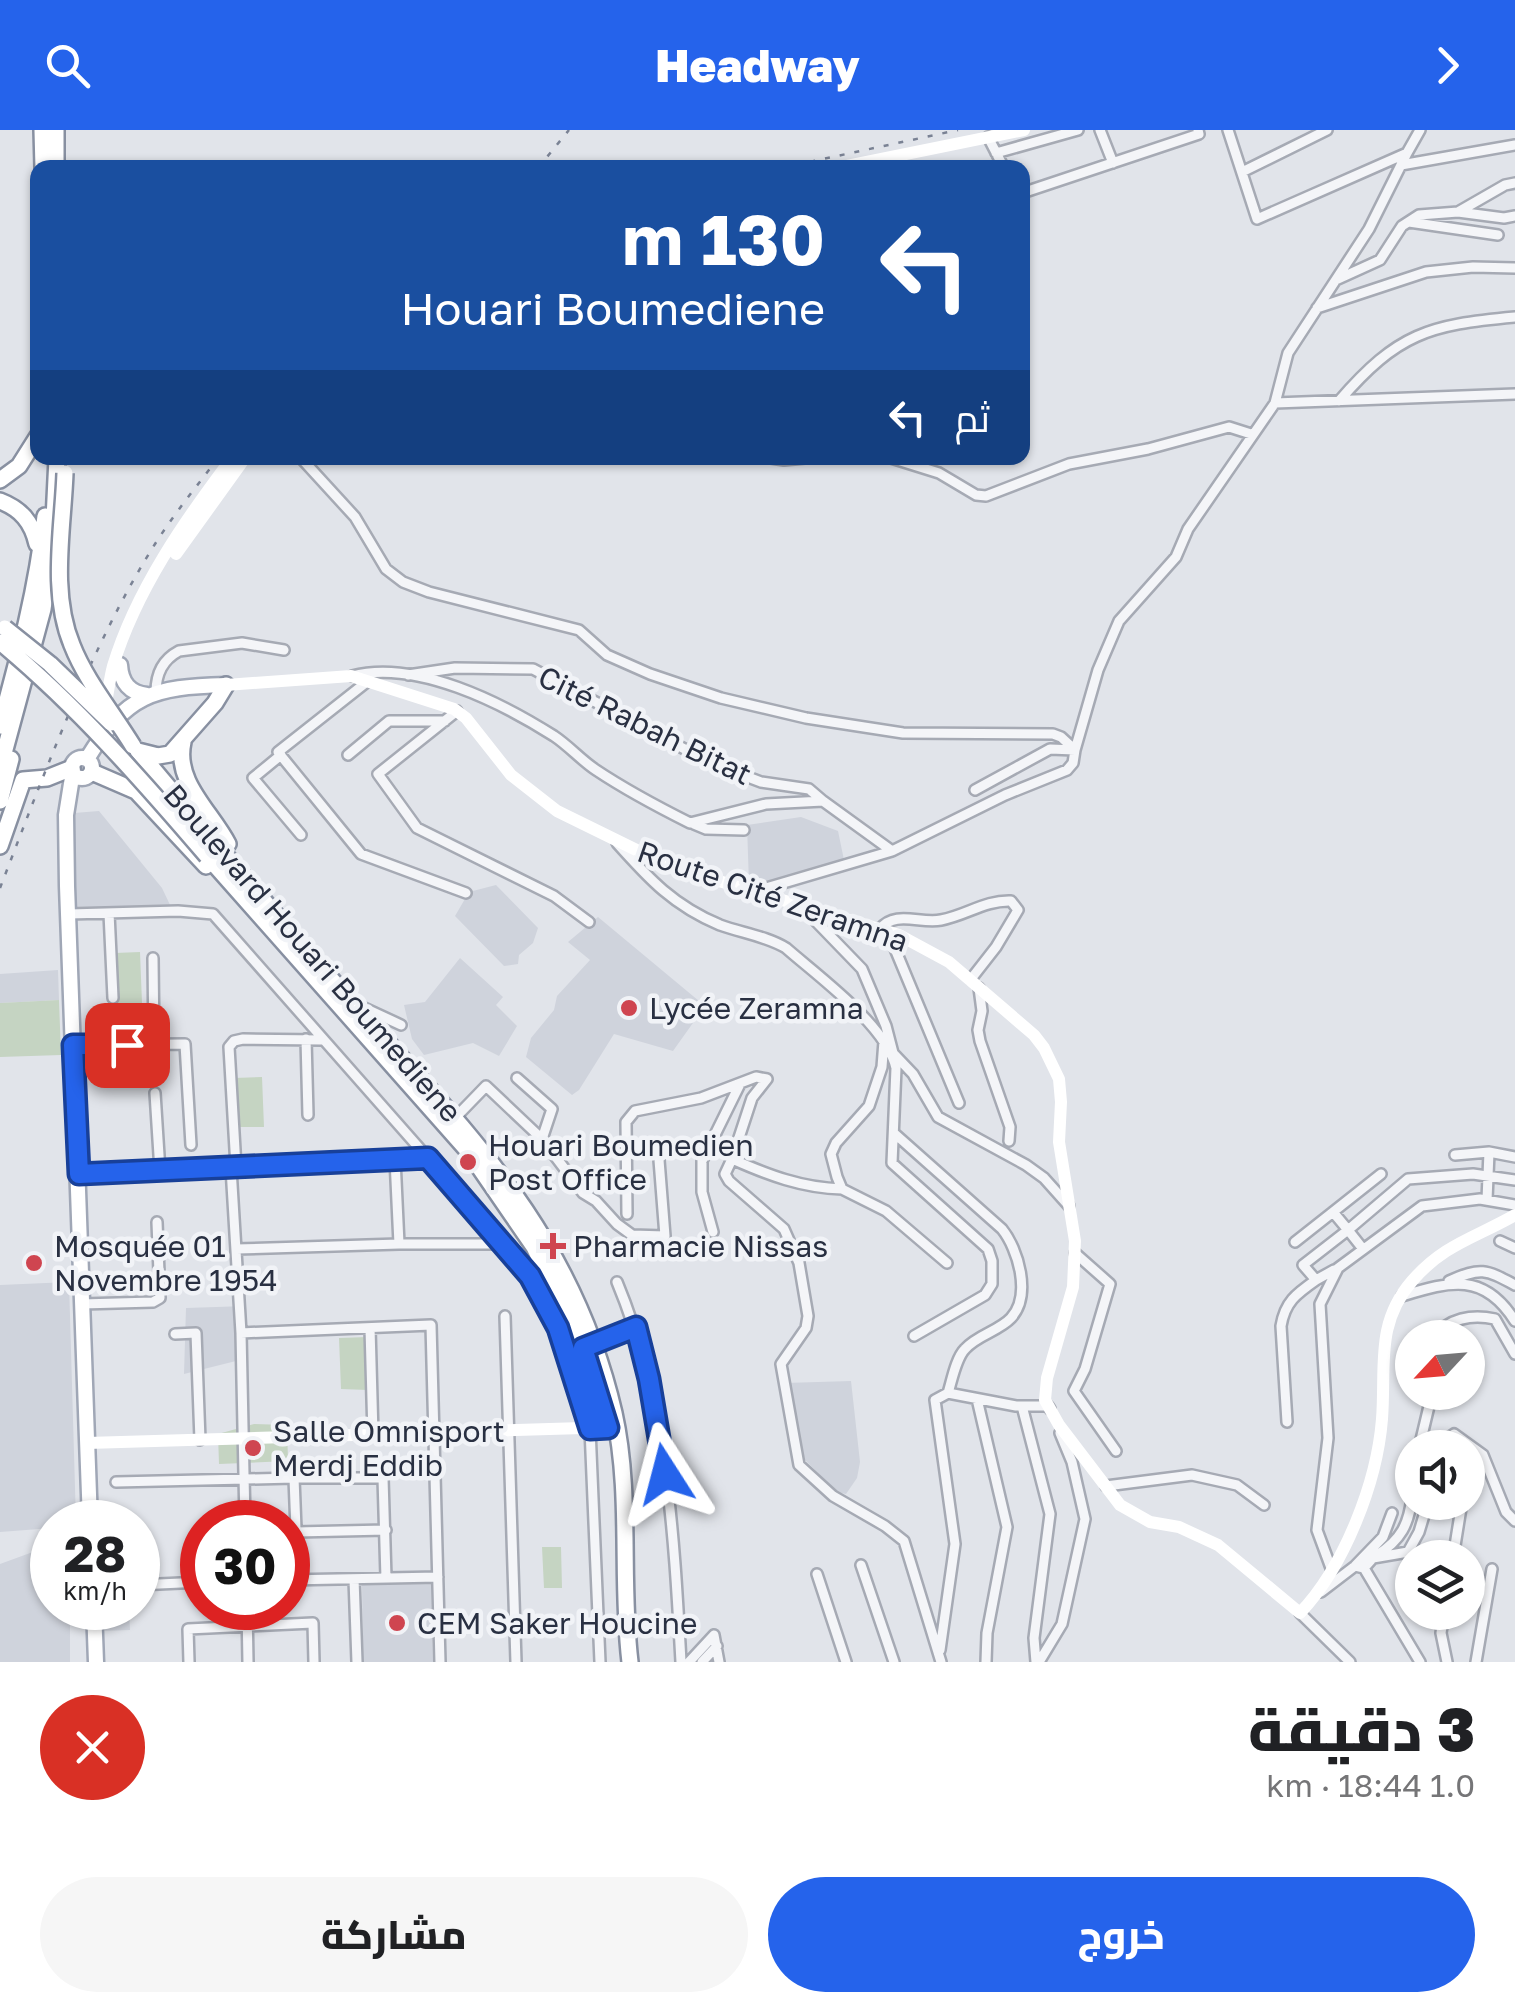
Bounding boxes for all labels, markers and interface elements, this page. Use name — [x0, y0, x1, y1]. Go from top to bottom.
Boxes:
icon: search — [40, 38, 95, 93]
text: Headway — [655, 38, 860, 92]
icon: forward — [1420, 38, 1475, 93]
text: 130 m — [622, 196, 825, 280]
icon: left — [860, 200, 990, 330]
text: Houari Boumediene — [400, 281, 825, 335]
icon: left — [880, 390, 935, 445]
text: ثم — [955, 395, 990, 440]
street label: Cité Rabah Bitat — [533, 658, 757, 792]
street label: Boulevard Houari Boumediene — [157, 777, 469, 1129]
street label: Route Cité Zeramna — [633, 833, 913, 959]
place label: Lycée Zeramna — [649, 990, 864, 1026]
marker: Lycée Zeramna — [618, 997, 640, 1019]
pin — [85, 1003, 170, 1088]
icon: arrive — [100, 1018, 155, 1073]
place label: Houari Boumedien Post Office — [488, 1127, 754, 1197]
marker: Houari Boumedien Post Office — [457, 1151, 479, 1173]
place label: Mosquée 01 Novembre 1954 — [54, 1228, 278, 1298]
place label: Pharmacie Nissas — [573, 1228, 828, 1264]
marker: Pharmacie Nissas — [542, 1235, 564, 1257]
marker: Mosquée 01 Novembre 1954 — [23, 1252, 45, 1274]
north arrow — [1395, 1320, 1485, 1410]
map controls — [1395, 1320, 1485, 1630]
place label: Salle Omnisport Merdj Eddib — [273, 1413, 505, 1483]
position arrow — [613, 1422, 717, 1526]
button: sound — [1395, 1430, 1485, 1520]
marker: Salle Omnisport Merdj Eddib — [242, 1437, 264, 1459]
speed limit sign: 30 — [180, 1500, 310, 1630]
text: 28 — [64, 1523, 126, 1583]
button: layers — [1395, 1540, 1485, 1630]
text: km/h — [63, 1575, 127, 1606]
place label: CEM Saker Houcine — [417, 1605, 697, 1641]
marker: CEM Saker Houcine — [386, 1612, 408, 1634]
text: 3 دقيقة — [1248, 1692, 1475, 1764]
button: close — [40, 1695, 145, 1800]
text: 1.0 km · 18:44 — [1266, 1766, 1475, 1804]
button: مشاركة — [40, 1877, 748, 1992]
button: خروج — [768, 1877, 1475, 1992]

